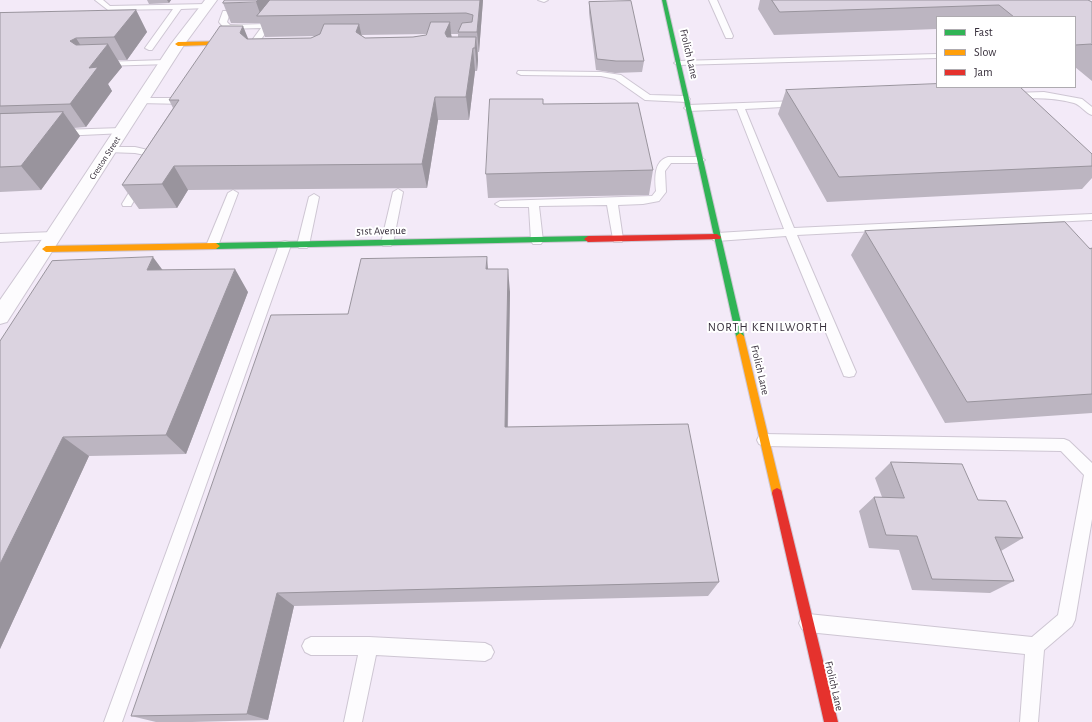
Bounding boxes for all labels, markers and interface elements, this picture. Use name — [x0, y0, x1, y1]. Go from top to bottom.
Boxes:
legend — [936, 16, 1076, 88]
text: Fast — [974, 26, 993, 38]
street label: Frolich Lane — [677, 28, 701, 80]
text: Slow — [974, 46, 996, 58]
text: Jam — [974, 66, 993, 78]
street label: Creston Street — [87, 134, 123, 182]
street label: 51st Avenue — [356, 224, 406, 238]
district label: NORTH KENILWORTH — [708, 320, 828, 334]
street label: Frolich Lane — [748, 344, 772, 396]
street label: Frolich Lane — [822, 660, 846, 712]

